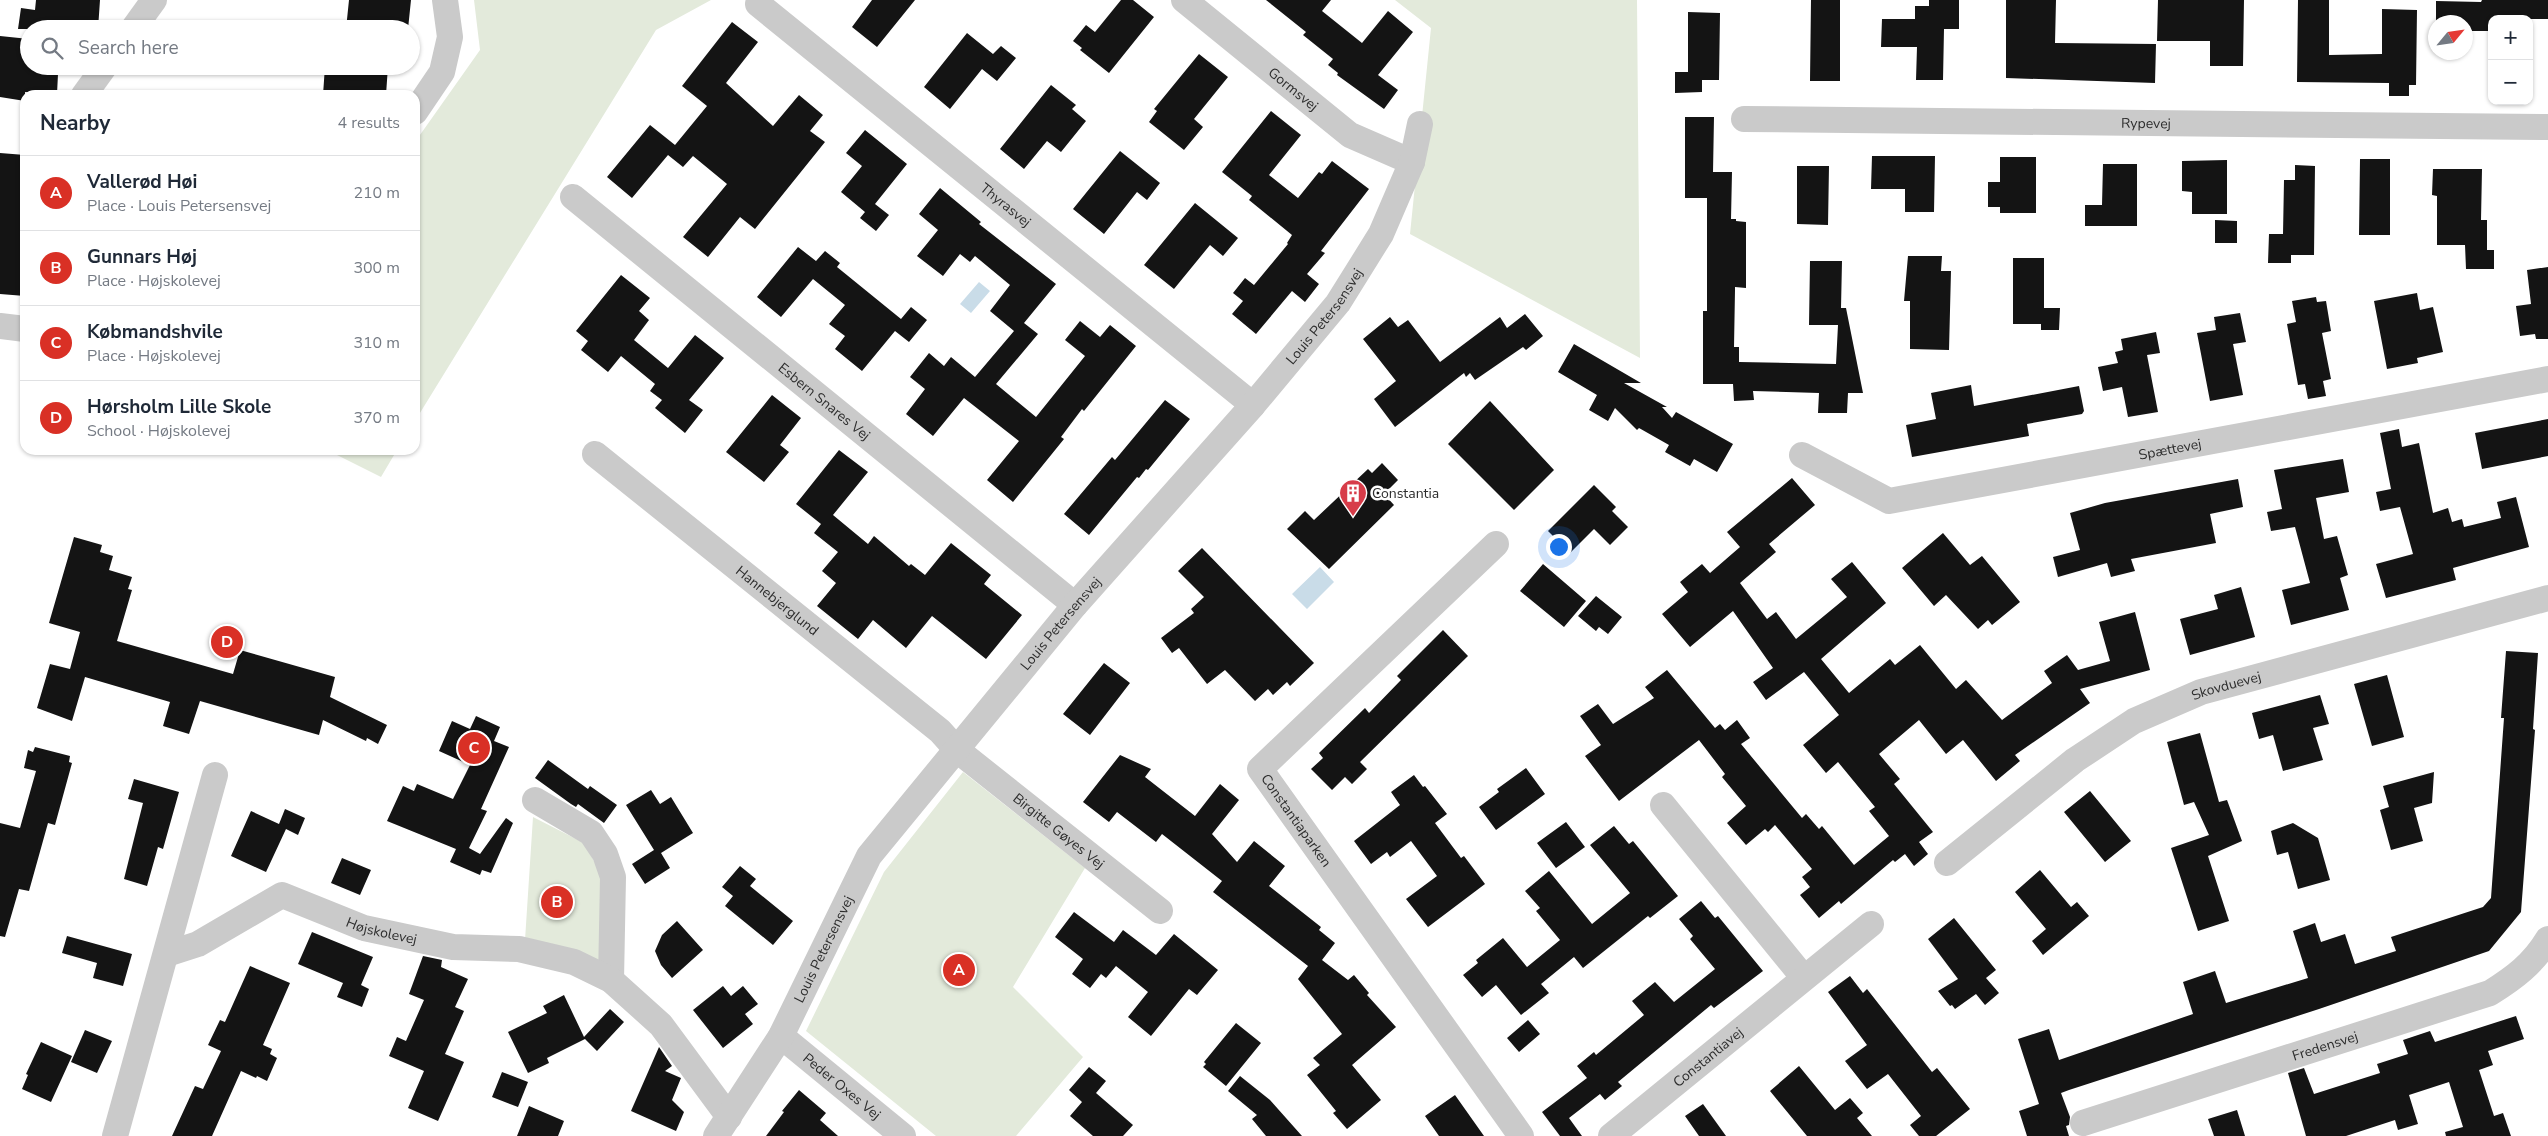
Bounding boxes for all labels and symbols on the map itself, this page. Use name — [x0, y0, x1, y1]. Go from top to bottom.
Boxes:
north arrow — [2428, 15, 2473, 60]
street label: Gormsvej — [1264, 63, 1322, 115]
street label: Rypevej — [2121, 114, 2171, 133]
street label: Thyrasvej — [976, 179, 1035, 232]
street label: Louis Petersensvej — [1282, 265, 1367, 369]
street label: Esbern Snares Vej — [774, 359, 874, 445]
street label: Spættevej — [2137, 434, 2203, 465]
building icon: Constantia — [1338, 478, 1368, 517]
place label: Constantia — [1372, 484, 1439, 503]
your location — [1546, 534, 1572, 560]
street label: Hannebjerglund — [732, 562, 823, 640]
street label: Louis Petersensvej — [1016, 573, 1106, 674]
pin: D — [211, 623, 243, 661]
street label: Skovduevej — [2188, 667, 2263, 705]
pin: C — [458, 729, 490, 767]
street label: Constantiaparken — [1256, 770, 1336, 871]
street label: Birgitte Gøyes Vej — [1009, 789, 1108, 873]
pin: B — [541, 883, 573, 921]
street label: Louis Petersensvej — [790, 893, 858, 1006]
street label: Højskolevej — [343, 913, 419, 949]
pin: A — [943, 951, 975, 989]
street label: Constantiavej — [1669, 1023, 1747, 1092]
street label: Fredensvej — [2290, 1027, 2360, 1066]
street label: Peder Oxes Vej — [799, 1049, 885, 1124]

